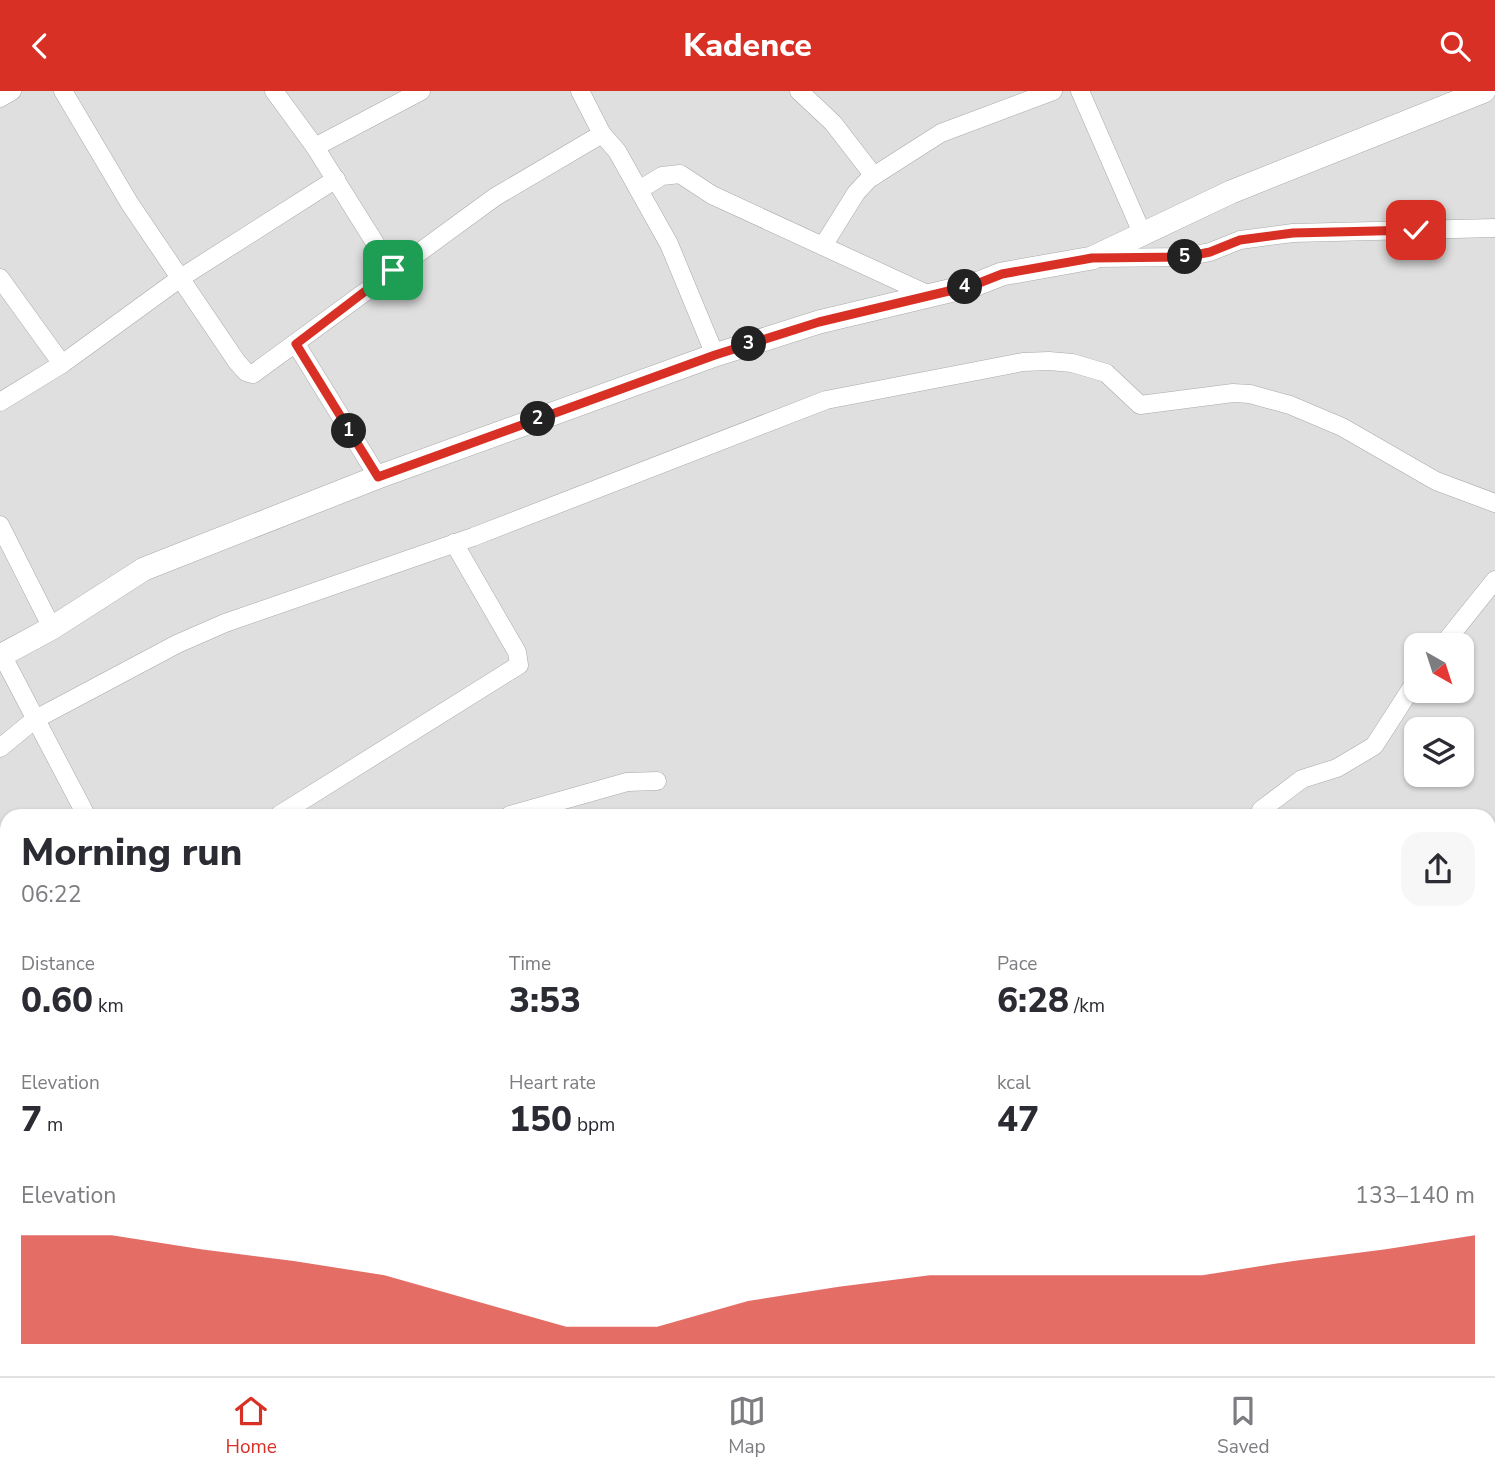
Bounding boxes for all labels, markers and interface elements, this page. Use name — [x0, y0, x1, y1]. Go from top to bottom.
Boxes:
text: Kadence — [683, 24, 812, 67]
icon: back — [21, 27, 59, 65]
icon: search — [1436, 27, 1474, 65]
pin — [1386, 200, 1446, 260]
icon: check — [1397, 211, 1435, 249]
pin: 5 — [1168, 239, 1202, 275]
pin — [363, 240, 423, 300]
text: 5 — [1179, 243, 1190, 269]
icon: arrive — [374, 251, 412, 289]
pin: 4 — [948, 269, 982, 305]
text: 4 — [959, 273, 970, 299]
pin: 3 — [732, 327, 766, 361]
text: 3 — [743, 330, 754, 356]
pin: 2 — [520, 401, 556, 437]
text: 2 — [532, 405, 543, 431]
pin: 1 — [332, 413, 366, 449]
text: 1 — [343, 417, 354, 443]
north arrow — [1404, 633, 1474, 703]
map controls — [1404, 633, 1474, 787]
button: layers — [1404, 717, 1474, 787]
text: Morning run — [21, 827, 242, 878]
button: share — [1401, 832, 1475, 906]
text: 06:22 — [21, 879, 81, 910]
text: Distance — [21, 951, 95, 977]
text: Time — [509, 951, 551, 977]
text: Pace — [997, 951, 1037, 977]
text: 0.60 — [21, 977, 93, 1024]
text: 3:53 — [509, 977, 581, 1024]
text: 6:28 — [997, 977, 1069, 1024]
text: km — [93, 993, 124, 1019]
text: /km — [1069, 993, 1105, 1019]
text: Elevation — [21, 1070, 100, 1096]
text: Heart rate — [509, 1070, 596, 1096]
text: kcal — [997, 1070, 1031, 1096]
text: 7 — [21, 1096, 42, 1143]
text: 150 — [509, 1096, 572, 1143]
text: 47 — [997, 1096, 1039, 1143]
text: m — [42, 1112, 63, 1138]
text: bpm — [572, 1112, 615, 1138]
text: Elevation — [21, 1180, 116, 1211]
text: 133–140 m — [1355, 1180, 1475, 1211]
tab: Home — [226, 1392, 277, 1460]
tab: Map — [728, 1392, 766, 1460]
tab: Saved — [1217, 1392, 1269, 1460]

